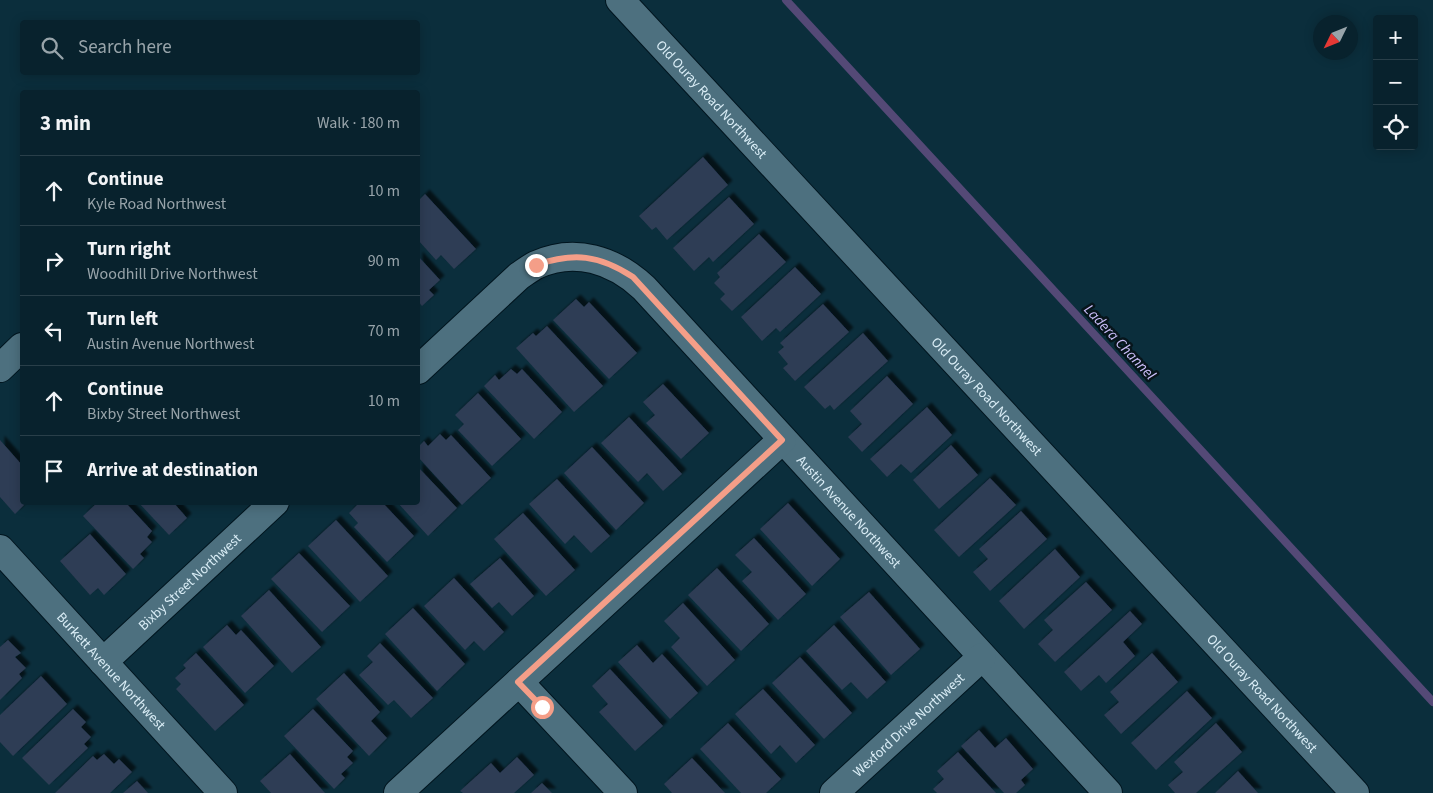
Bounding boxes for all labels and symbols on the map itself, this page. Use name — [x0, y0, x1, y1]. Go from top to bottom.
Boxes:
north arrow — [1313, 15, 1358, 60]
street label: Old Ouray Road Northwest — [651, 36, 771, 164]
route end — [525, 254, 548, 277]
water label: Ladera Channel — [1079, 300, 1161, 385]
street label: Old Ouray Road Northwest — [926, 333, 1047, 461]
street label: Austin Avenue Northwest — [791, 451, 906, 573]
street label: Bixby Street Northwest — [134, 529, 246, 635]
street label: Burkett Avenue Northwest — [51, 608, 170, 735]
street label: Old Ouray Road Northwest — [1202, 630, 1322, 758]
street label: Wexford Drive Northwest — [849, 669, 970, 782]
route start — [531, 696, 554, 719]

